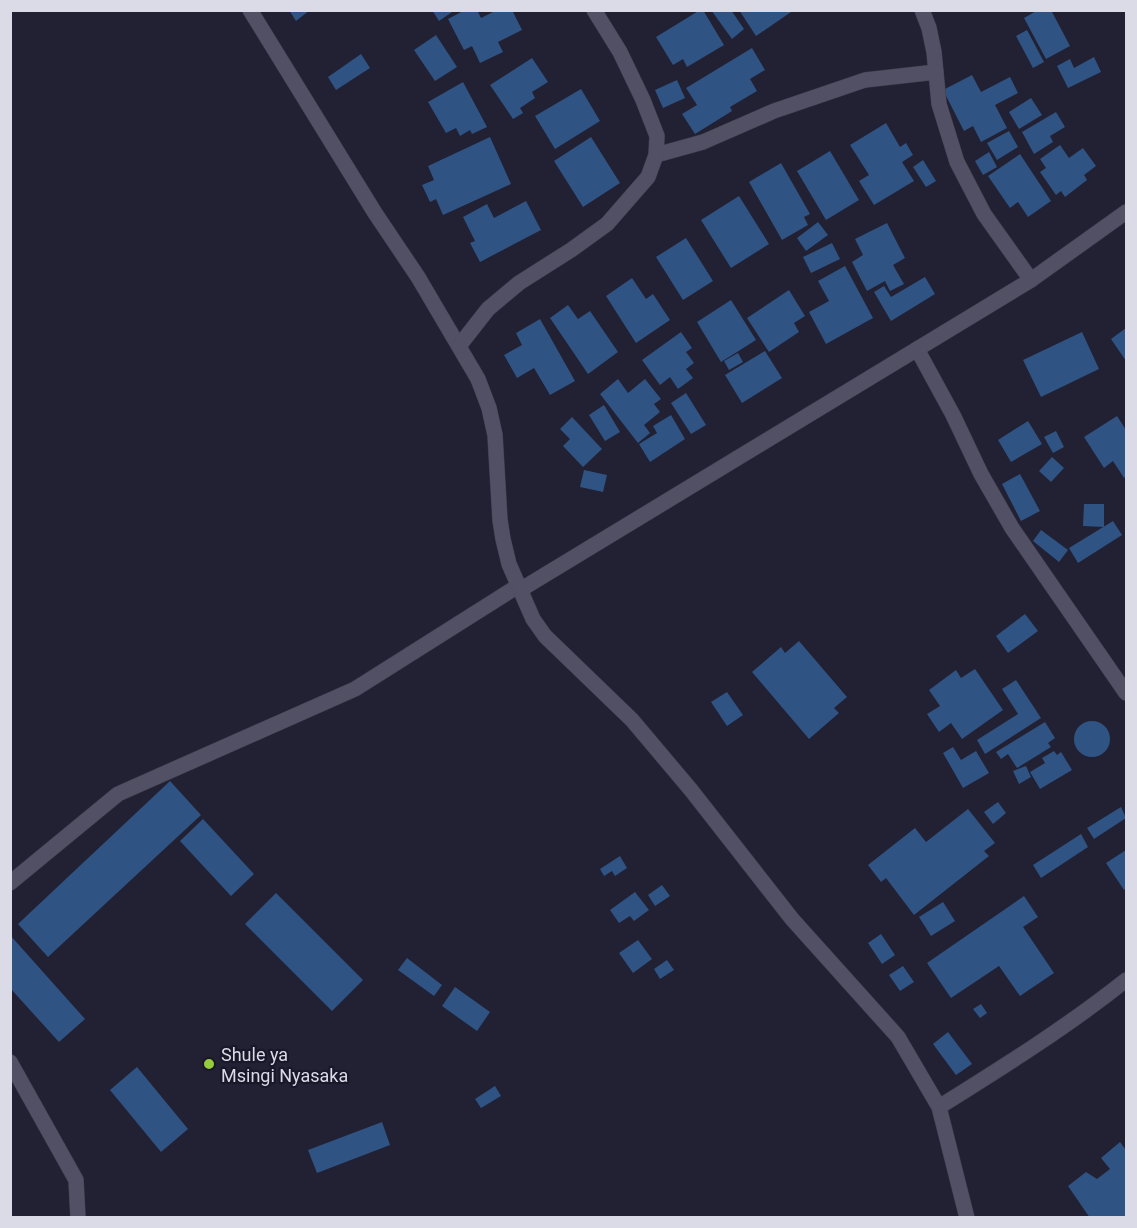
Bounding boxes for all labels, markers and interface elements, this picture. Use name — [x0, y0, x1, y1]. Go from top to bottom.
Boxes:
place label: Shule ya Msingi Nyasaka — [221, 1044, 348, 1086]
marker: Shule ya Msingi Nyasaka — [202, 1057, 216, 1071]

